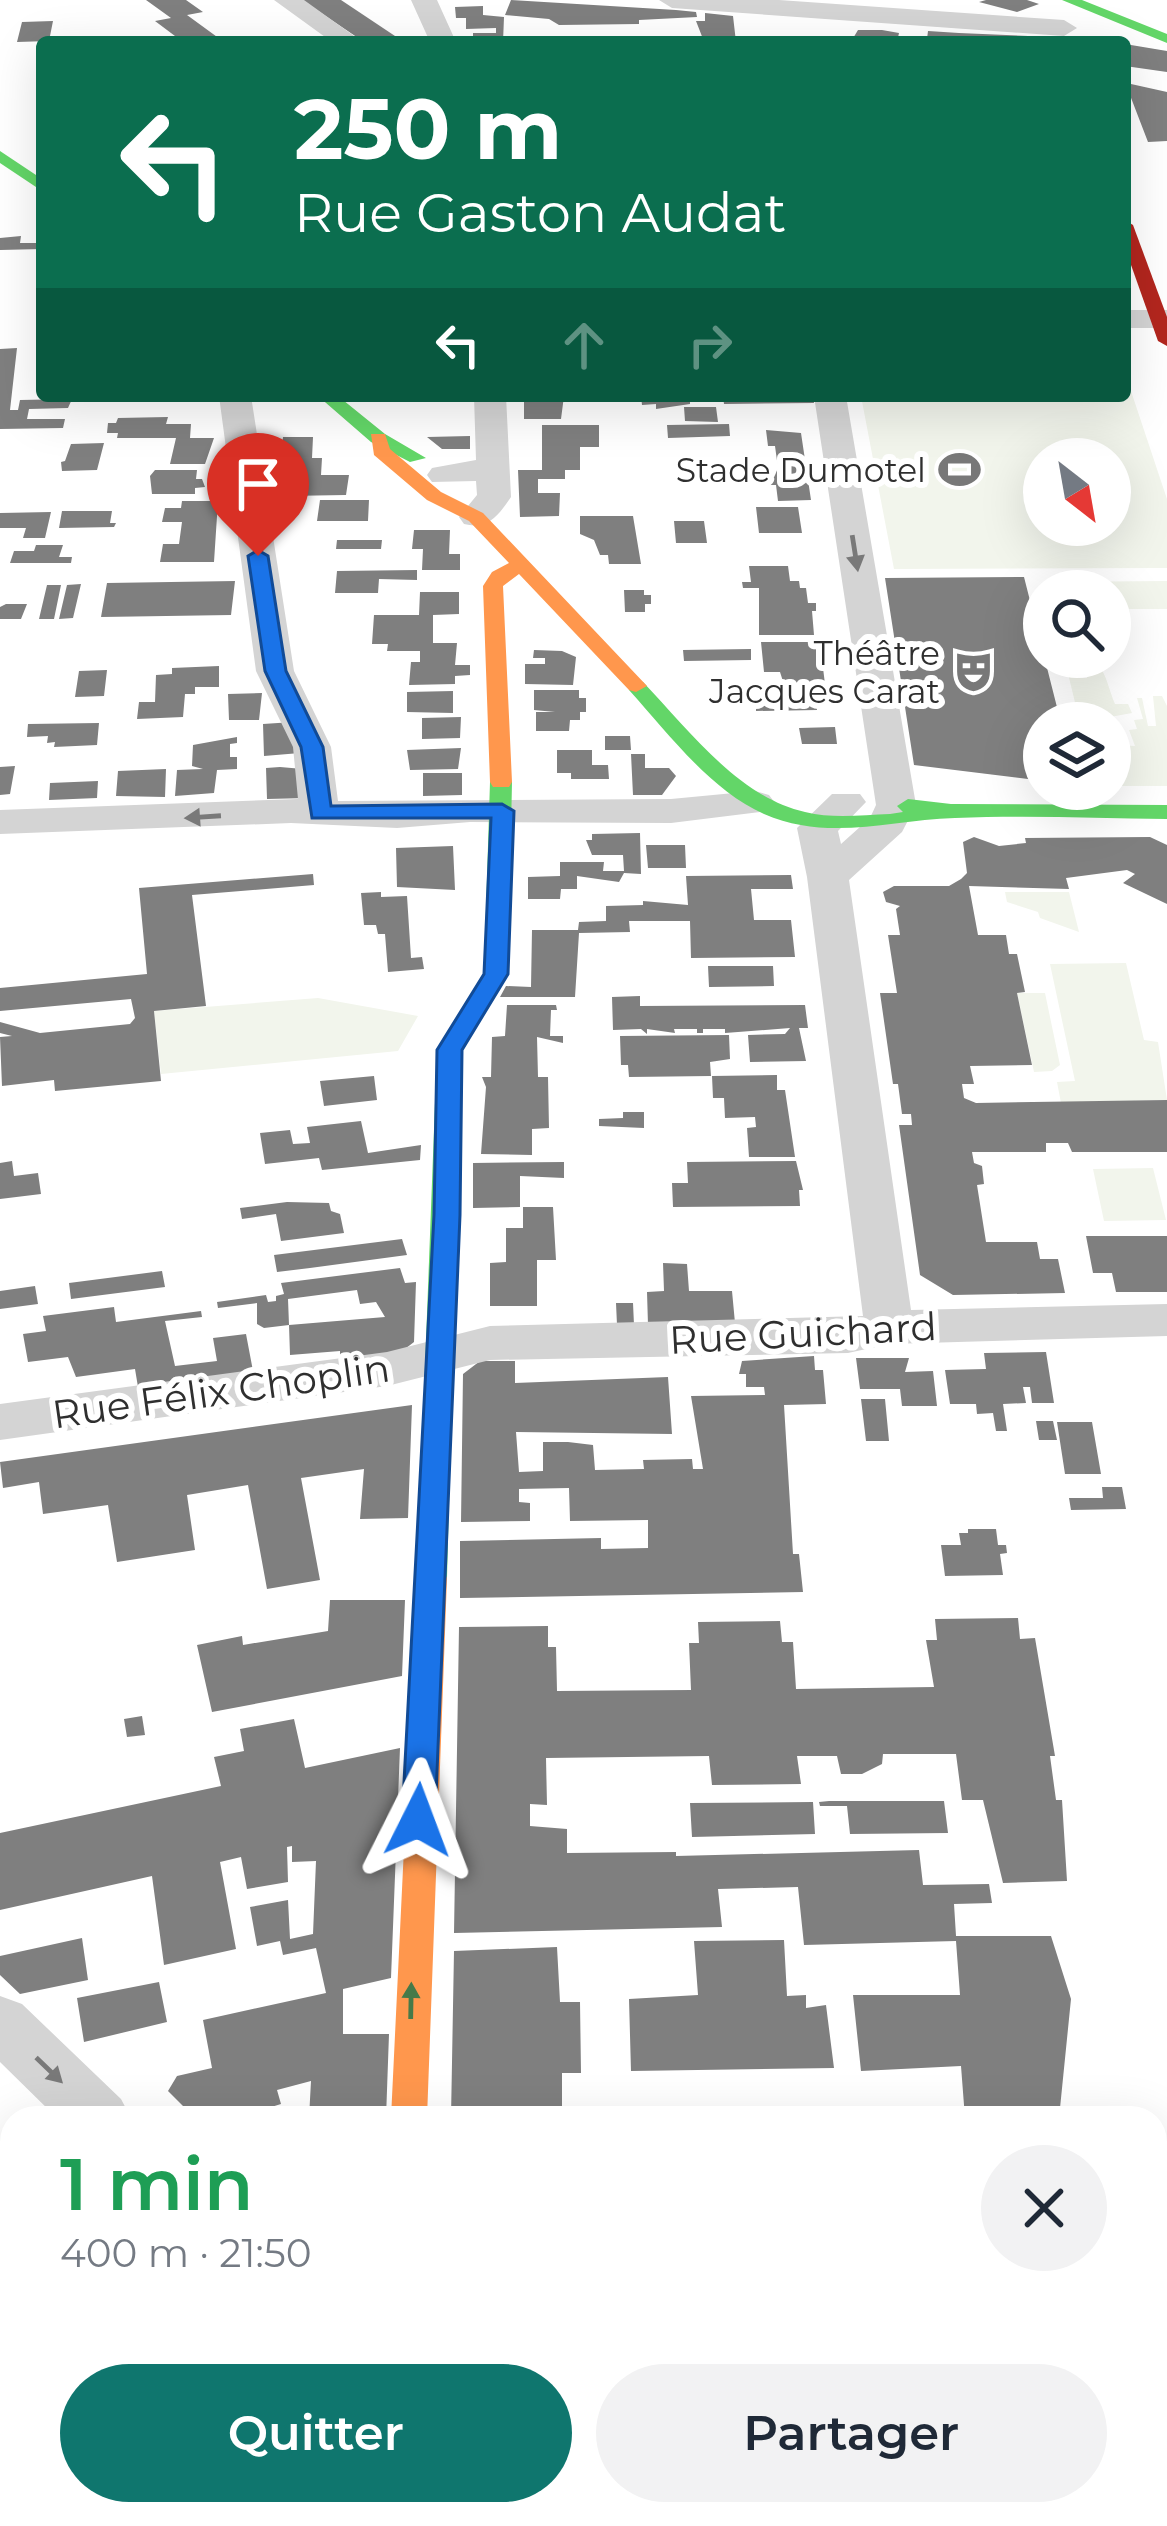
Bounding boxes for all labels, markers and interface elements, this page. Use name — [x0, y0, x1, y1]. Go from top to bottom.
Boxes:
text: 250 m — [294, 78, 562, 180]
icon: left — [96, 84, 252, 240]
text: Rue Gaston Audat — [294, 180, 786, 246]
icon: left — [425, 312, 491, 378]
icon: ahead — [551, 312, 617, 378]
icon: right — [677, 312, 743, 378]
pin — [207, 433, 309, 556]
north arrow — [1023, 438, 1131, 546]
map controls — [1023, 438, 1131, 810]
sports icon: Stade Dumotel — [937, 447, 983, 493]
place label: Stade Dumotel — [676, 450, 926, 490]
icon: arrive — [225, 451, 291, 517]
one-way arrow — [845, 535, 864, 572]
button: search — [1023, 570, 1131, 678]
place label: Théâtre Jacques Carat — [708, 633, 940, 711]
theatre icon: Théâtre Jacques Carat — [951, 649, 997, 695]
button: layers — [1023, 702, 1131, 810]
one-way arrow — [184, 808, 221, 827]
street label: Rue Guichard — [668, 1302, 938, 1364]
street label: Rue Félix Choplin — [49, 1344, 393, 1438]
position arrow — [355, 1757, 481, 1883]
one-way arrow — [402, 1981, 421, 2019]
one-way arrow — [35, 2055, 64, 2083]
text: 1 min — [60, 2140, 253, 2228]
button: close — [981, 2145, 1107, 2271]
text: 400 m · 21:50 — [60, 2229, 312, 2277]
button: Quitter — [60, 2364, 572, 2502]
button: Partager — [596, 2364, 1107, 2502]

